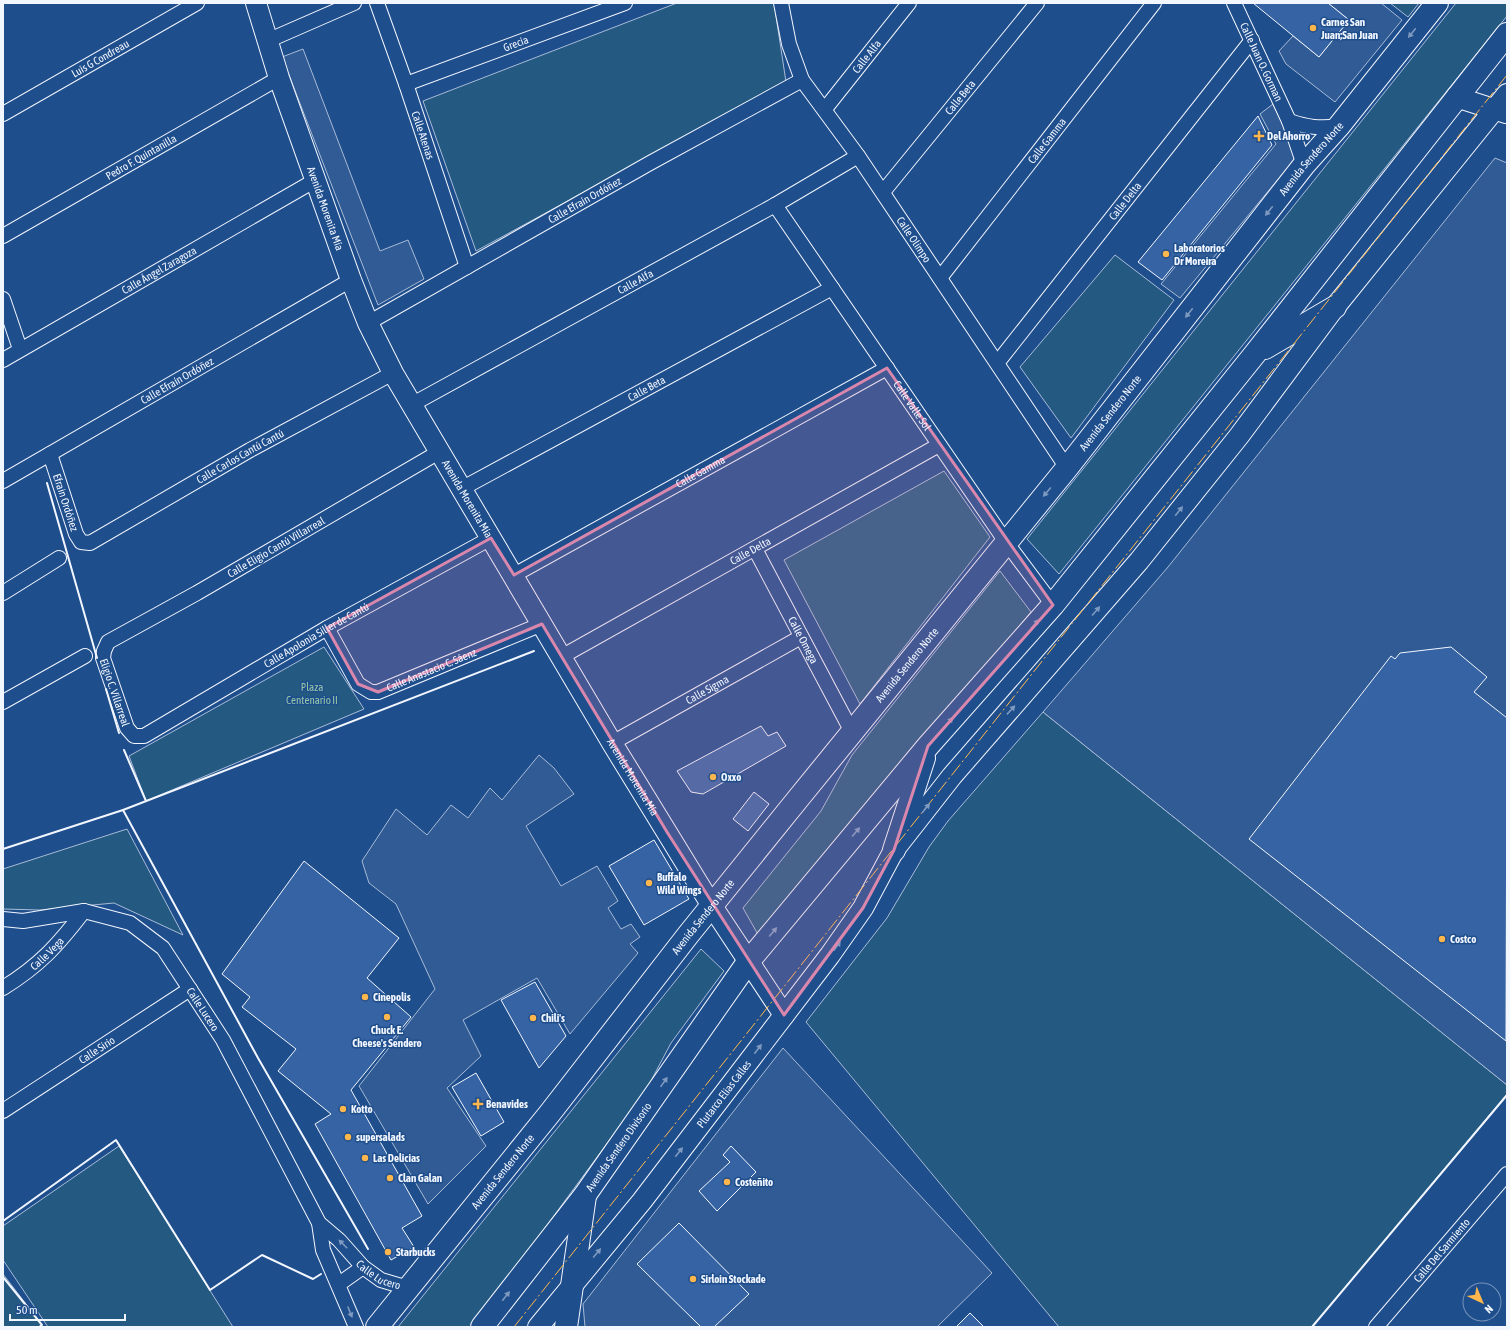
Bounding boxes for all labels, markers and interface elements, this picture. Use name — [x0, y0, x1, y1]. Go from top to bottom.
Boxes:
place label: Carnes San Juan;San Juan — [1320, 16, 1378, 41]
street label: Calle Juan O. Gorman — [1238, 21, 1285, 103]
marker: Carnes San Juan;San Juan — [1308, 23, 1318, 33]
one-way arrow — [1408, 28, 1417, 39]
street label: Grecia — [502, 33, 530, 54]
street label: Luis G Condreau — [69, 37, 131, 80]
street label: Calle Alfa — [850, 38, 883, 75]
street label: Calle Beta — [943, 78, 978, 117]
street label: Calle Atenas — [409, 110, 437, 161]
street label: Calle Gamma — [1025, 116, 1068, 166]
street label: Avenida Sendero Norte — [1277, 120, 1346, 198]
place label: Del Ahorro — [1267, 130, 1310, 142]
marker: Del Ahorro — [1254, 131, 1264, 141]
street label: Pedro F. Quintanilla — [103, 132, 178, 182]
street label: Avenida Morenita Mía — [305, 165, 346, 252]
street label: Calle Efraín Ordóñez — [546, 175, 623, 226]
street label: Calle Delta — [1106, 180, 1144, 222]
one-way arrow — [1265, 205, 1273, 216]
street label: Calle Olimpo — [894, 214, 934, 265]
place label: Laboratorios Dr Moreira — [1174, 242, 1225, 267]
street label: Calle Ángel Zaragoza — [120, 244, 198, 296]
marker: Laboratorios Dr Moreira — [1161, 249, 1171, 259]
street label: Calle Alfa — [615, 267, 655, 296]
one-way arrow — [1185, 308, 1194, 319]
street label: Calle Efraín Ordóñez — [139, 355, 216, 406]
street label: Calle Beta — [626, 373, 667, 403]
street label: Avenida Sendero Norte — [1077, 373, 1143, 453]
street label: Calle Valle Sol — [891, 378, 934, 433]
street label: Calle Carlos Cantú Cantú — [194, 427, 286, 486]
street label: Calle Gamma — [674, 453, 727, 490]
street label: Avenida Morenita Mía — [440, 458, 495, 540]
street label: Efrain Ordóñez — [51, 472, 81, 533]
one-way arrow — [1043, 486, 1052, 497]
one-way arrow — [1175, 506, 1184, 517]
street label: Calle Eligio Cantú Villarreal — [225, 514, 327, 580]
street label: Calle Delta — [728, 535, 773, 567]
street label: Calle Apolonia Siller de Cantú — [262, 600, 371, 670]
one-way arrow — [1092, 606, 1101, 617]
street label: Calle Omega — [786, 615, 821, 665]
one-way arrow — [1031, 619, 1040, 630]
street label: Avenida Sendero Norte — [873, 625, 941, 705]
street label: Calle Anastacio C. Sáenz — [385, 646, 478, 694]
street label: Eligio C. Villarreal — [98, 657, 132, 728]
street label: Calle Sigma — [684, 673, 731, 706]
park label: Plaza Centenario II — [286, 681, 338, 706]
one-way arrow — [1006, 705, 1016, 715]
one-way arrow — [945, 717, 954, 727]
street label: Avenida Morenita Mía — [605, 736, 661, 818]
place label: Oxxo — [721, 771, 741, 783]
marker: Oxxo — [708, 772, 718, 782]
one-way arrow — [922, 802, 930, 813]
one-way arrow — [852, 827, 861, 837]
place label: Buffalo Wild Wings — [656, 871, 702, 896]
street label: Avenida Sendero Norte — [669, 877, 737, 957]
marker: Buffalo Wild Wings — [644, 878, 654, 888]
one-way arrow — [769, 926, 778, 937]
place label: Costco — [1450, 933, 1476, 945]
marker: Costco — [1437, 934, 1447, 944]
street label: Calle Vega — [28, 935, 66, 972]
one-way arrow — [833, 940, 841, 951]
street label: Calle Lucero — [184, 985, 221, 1033]
place label: Cinepolis — [373, 991, 411, 1003]
marker: Cinepolis — [360, 992, 370, 1002]
marker: Chuck E. Cheese's Sendero — [382, 1012, 392, 1022]
place label: Chili's — [541, 1012, 565, 1024]
marker: Chili's — [528, 1013, 538, 1023]
place label: Chuck E. Cheese's Sendero — [352, 1024, 422, 1049]
street label: Calle Sirio — [77, 1034, 117, 1066]
one-way arrow — [754, 1044, 762, 1054]
street label: Plutarco Elias Calles — [694, 1058, 753, 1130]
one-way arrow — [660, 1077, 668, 1088]
place label: Benavides — [486, 1098, 528, 1110]
marker: Benavides — [473, 1099, 483, 1109]
street label: Avenida Sendero Divisorio — [583, 1100, 654, 1194]
place label: Kotto — [351, 1103, 373, 1115]
marker: Kotto — [338, 1104, 348, 1114]
place label: supersalads — [356, 1131, 405, 1143]
marker: supersalads — [343, 1132, 353, 1142]
street label: Avenida Sendero Norte — [469, 1132, 536, 1211]
one-way arrow — [675, 1147, 683, 1158]
place label: Las Delicias — [373, 1152, 420, 1164]
marker: Las Delicias — [360, 1153, 370, 1163]
place label: Clan Galan — [398, 1172, 442, 1184]
marker: Clan Galan — [385, 1173, 395, 1183]
place label: Costeñito — [735, 1176, 773, 1188]
marker: Costeñito — [722, 1177, 732, 1187]
street label: Calle Del Sarmiento — [1411, 1216, 1472, 1285]
one-way arrow — [338, 1239, 348, 1249]
place label: Starbucks — [396, 1246, 436, 1258]
marker: Starbucks — [383, 1247, 393, 1257]
one-way arrow — [593, 1248, 602, 1258]
street label: Calle Lucero — [354, 1258, 402, 1291]
place label: Sirloin Stockade — [701, 1273, 766, 1285]
marker: Sirloin Stockade — [688, 1274, 698, 1284]
north arrow — [1462, 1282, 1502, 1322]
one-way arrow — [502, 1291, 511, 1302]
scale bar — [10, 1296, 125, 1322]
text: 50 m — [16, 1303, 38, 1317]
text: N — [1482, 1303, 1495, 1316]
one-way arrow — [347, 1306, 353, 1318]

